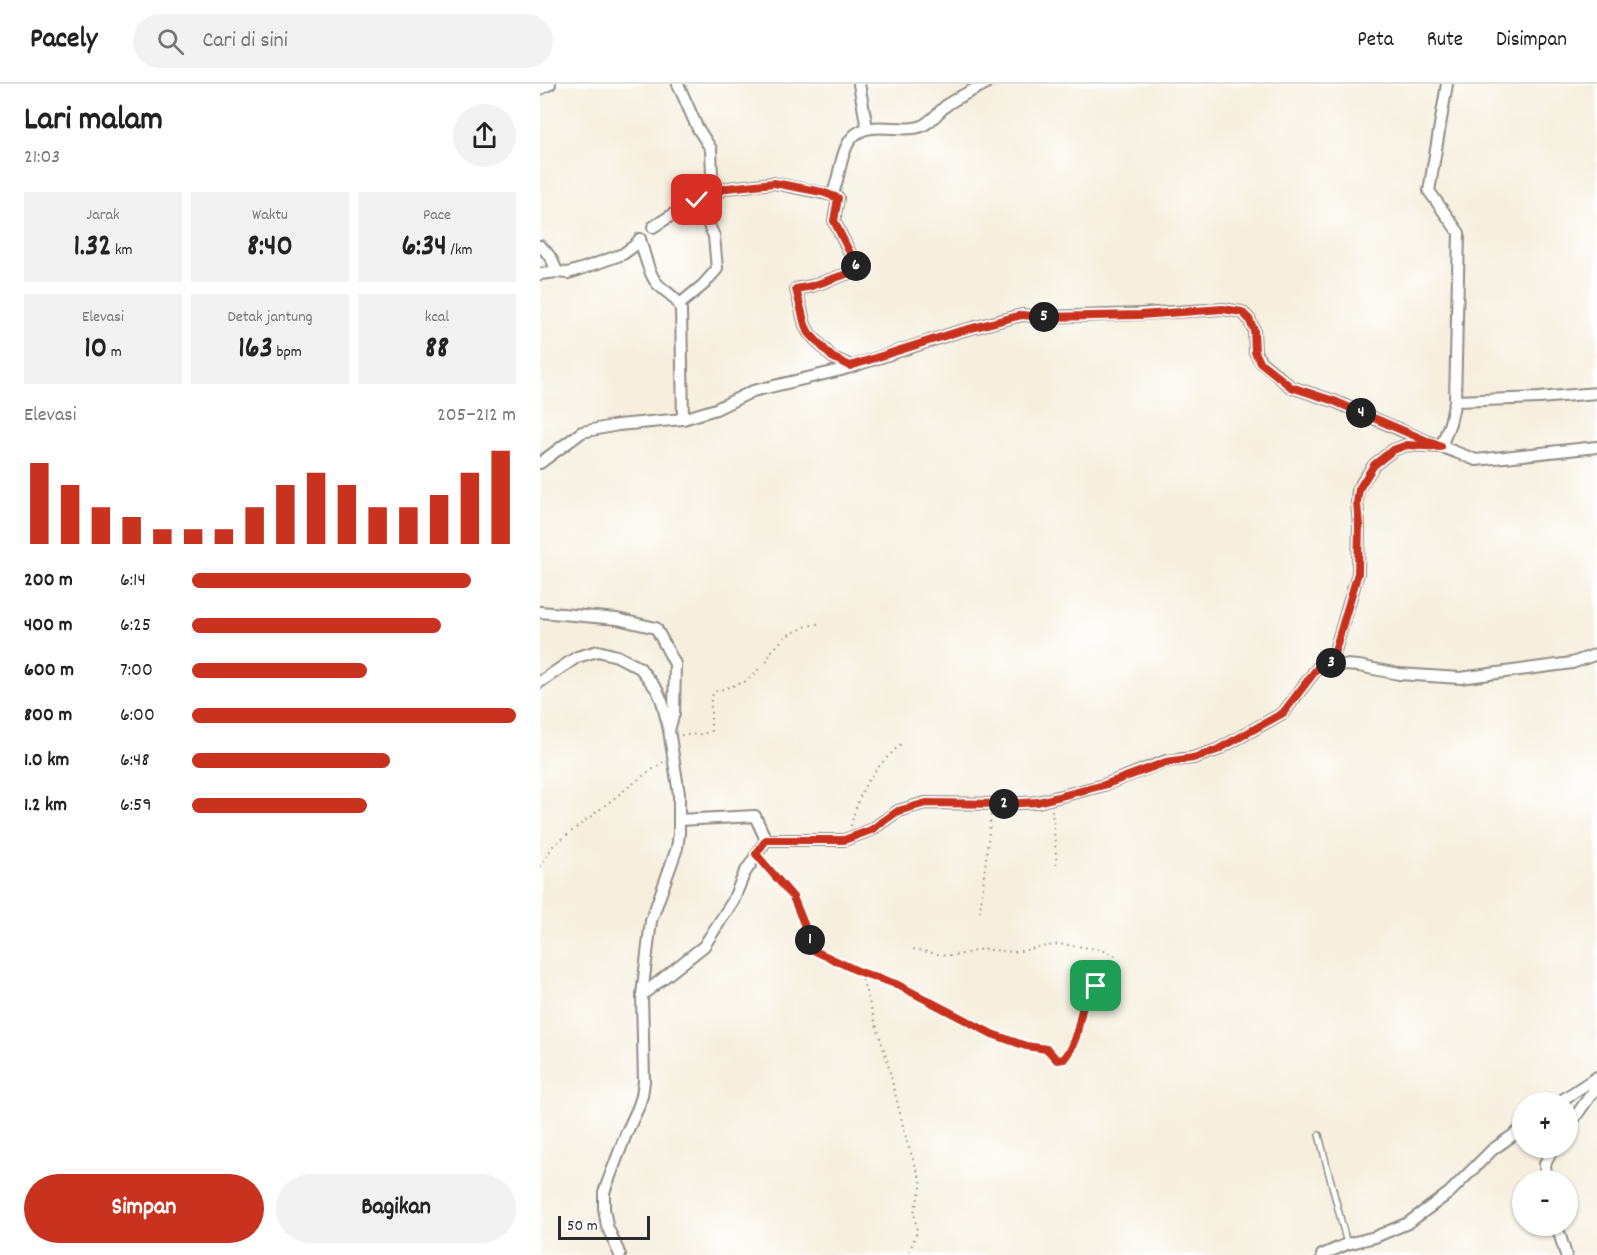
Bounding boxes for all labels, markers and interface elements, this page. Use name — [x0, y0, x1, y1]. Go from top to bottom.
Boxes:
search box — [133, 14, 553, 68]
text: Pacely — [30, 21, 97, 61]
icon: search — [154, 25, 187, 58]
text: Cari di sini — [202, 26, 288, 57]
text: Peta — [1357, 26, 1394, 56]
text: Rute — [1427, 26, 1463, 56]
text: Disimpan — [1496, 26, 1567, 56]
text: Lari malam — [24, 98, 163, 145]
button: share — [453, 104, 516, 167]
text: 21:03 — [24, 144, 60, 172]
pin — [671, 174, 722, 225]
icon: check — [680, 183, 713, 216]
text: Jarak — [86, 204, 120, 227]
text: Waktu — [252, 204, 288, 227]
text: Pace — [423, 204, 451, 227]
text: 1.32 — [73, 227, 111, 270]
text: 8:40 — [247, 227, 293, 270]
text: 6:34 — [401, 227, 447, 270]
text: km — [111, 239, 133, 262]
text: /km — [447, 239, 473, 262]
pin: 6 — [841, 251, 871, 281]
text: 6 — [852, 254, 860, 277]
pin: 5 — [1029, 302, 1059, 332]
text: 5 — [1040, 305, 1048, 328]
text: Elevasi — [82, 306, 124, 329]
text: Detak jantung — [227, 306, 313, 329]
text: kcal — [425, 306, 449, 329]
text: 10 — [84, 329, 107, 372]
text: 163 — [238, 329, 273, 372]
text: 88 — [425, 329, 449, 372]
text: m — [107, 341, 122, 364]
text: bpm — [273, 341, 302, 364]
pin: 4 — [1346, 398, 1376, 428]
text: 4 — [1358, 401, 1364, 424]
text: Elevasi — [24, 402, 76, 430]
text: 205–212 m — [437, 402, 516, 430]
text: 200 m — [24, 567, 73, 595]
text: 6:14 — [120, 567, 146, 595]
text: 400 m — [24, 612, 72, 640]
text: 6:25 — [120, 612, 151, 640]
pin: 3 — [1316, 648, 1346, 678]
text: 3 — [1327, 651, 1335, 674]
text: 600 m — [24, 657, 74, 685]
text: 7:00 — [120, 657, 153, 685]
text: 800 m — [24, 702, 72, 730]
text: 6:00 — [120, 702, 155, 730]
text: 1.0 km — [24, 747, 69, 775]
text: 6:48 — [120, 747, 149, 775]
pin: 2 — [989, 789, 1019, 819]
text: 1.2 km — [24, 792, 67, 820]
text: 6:59 — [120, 792, 152, 820]
text: 2 — [1001, 792, 1008, 815]
pin: 1 — [795, 925, 825, 955]
text: 1 — [808, 928, 812, 951]
pin — [1070, 960, 1121, 1011]
icon: arrive — [1079, 969, 1112, 1002]
map controls — [1512, 1092, 1578, 1236]
button: + — [1512, 1092, 1578, 1158]
button: − — [1512, 1170, 1578, 1236]
button: Simpan — [24, 1174, 264, 1243]
button: Bagikan — [276, 1174, 516, 1243]
scale bar — [558, 1213, 650, 1240]
text: 50 m — [567, 1215, 598, 1238]

